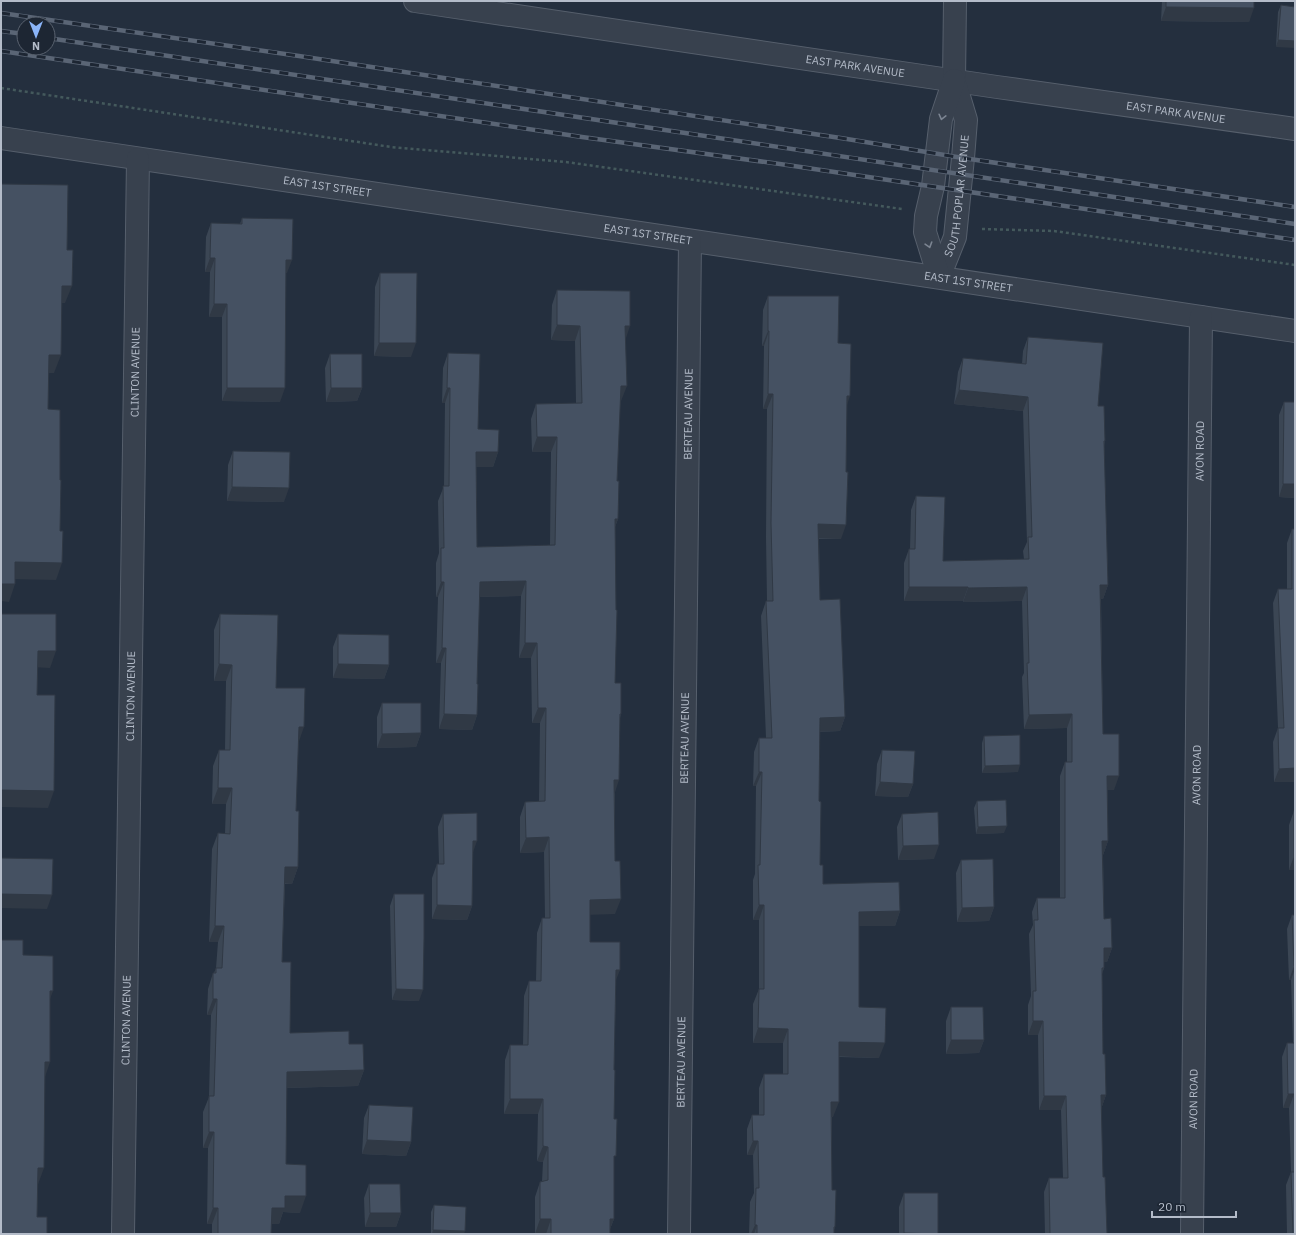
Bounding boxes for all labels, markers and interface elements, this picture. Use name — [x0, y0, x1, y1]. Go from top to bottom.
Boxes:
north arrow — [16, 16, 56, 56]
text: N — [32, 39, 40, 53]
street label: EAST PARK AVENUE — [805, 52, 906, 80]
street label: EAST PARK AVENUE — [1125, 98, 1226, 126]
one-way arrow — [938, 114, 946, 121]
street label: SOUTH POPLAR AVENUE — [941, 134, 972, 259]
street label: EAST 1ST STREET — [282, 173, 373, 200]
street label: EAST 1ST STREET — [603, 221, 694, 248]
one-way arrow — [924, 242, 933, 249]
street label: EAST 1ST STREET — [923, 268, 1014, 296]
street label: CLINTON AVENUE — [127, 327, 143, 417]
street label: BERTEAU AVENUE — [681, 368, 696, 460]
street label: AVON ROAD — [1192, 421, 1207, 481]
street label: CLINTON AVENUE — [123, 651, 138, 741]
street label: BERTEAU AVENUE — [677, 692, 692, 784]
street label: AVON ROAD — [1189, 745, 1204, 805]
street label: CLINTON AVENUE — [118, 975, 134, 1065]
street label: BERTEAU AVENUE — [673, 1016, 688, 1108]
street label: AVON ROAD — [1186, 1069, 1201, 1129]
scale bar — [1152, 1193, 1236, 1219]
text: 20 m — [1158, 1199, 1186, 1214]

